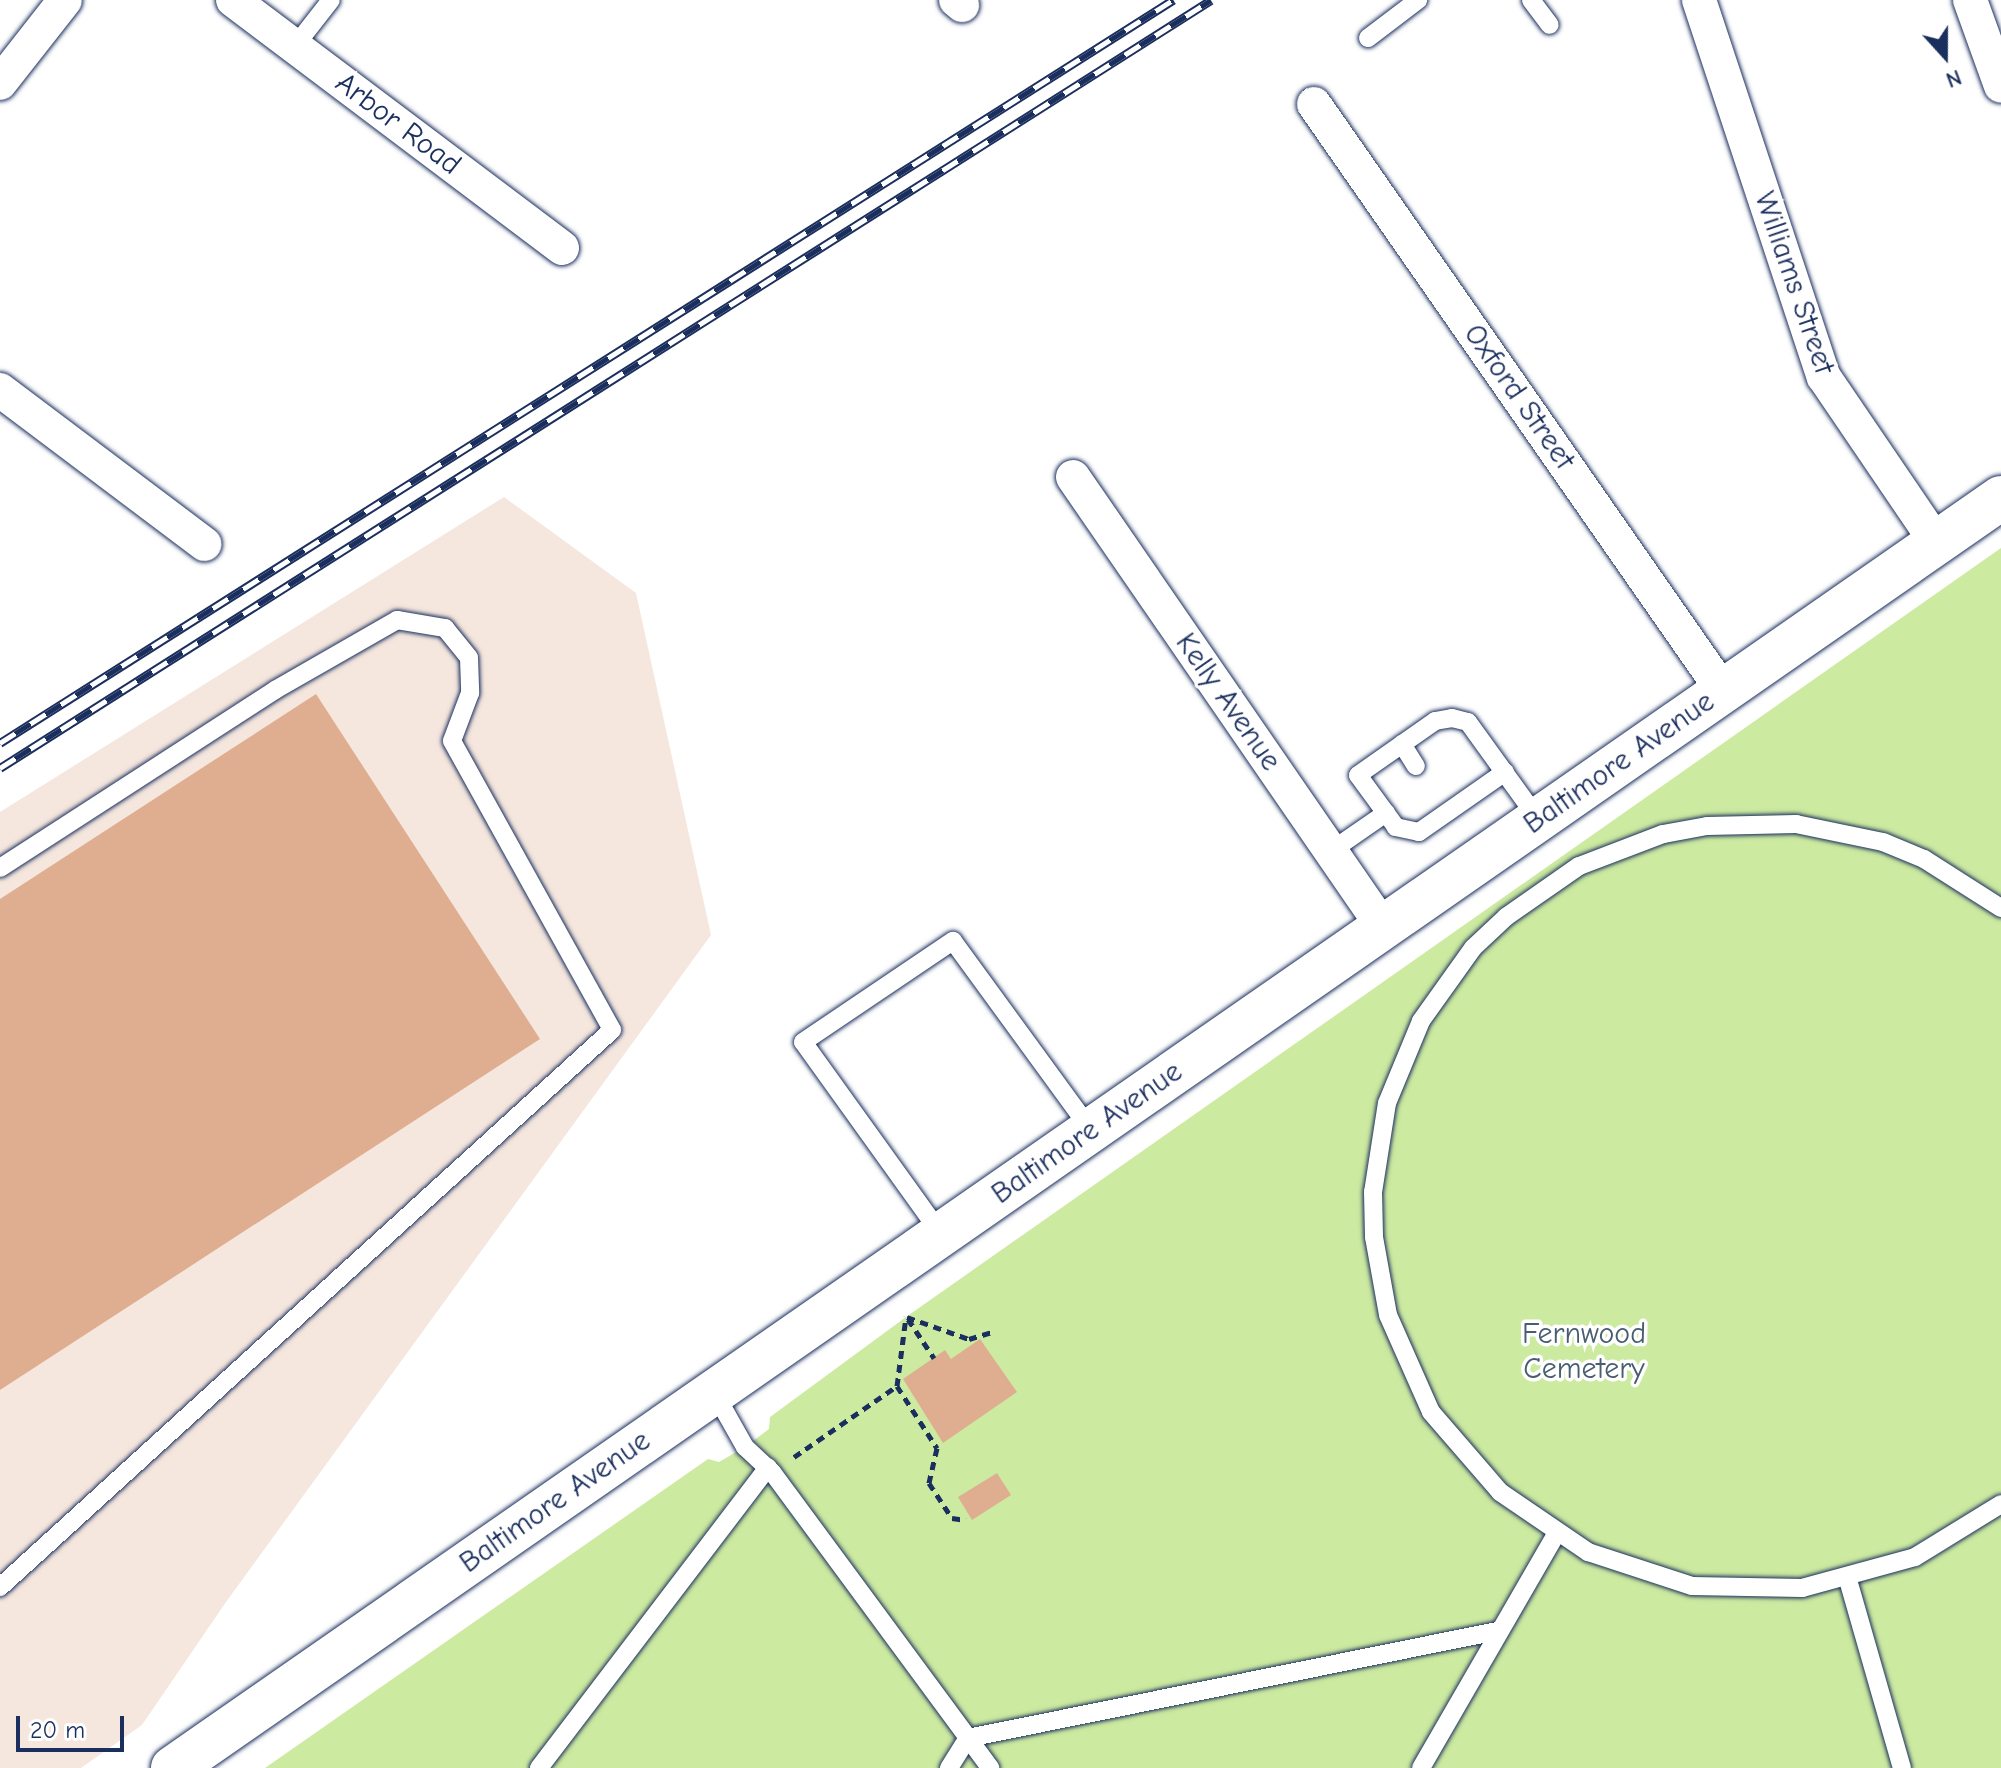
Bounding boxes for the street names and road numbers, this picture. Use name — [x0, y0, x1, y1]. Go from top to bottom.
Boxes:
street label: Arbor Road — [328, 65, 468, 183]
street label: Williams Street — [1746, 187, 1842, 379]
street label: Oxford Street — [1456, 317, 1582, 477]
street label: Kelly Avenue — [1167, 626, 1289, 778]
street label: Baltimore Avenue — [1517, 684, 1721, 842]
street label: Baltimore Avenue — [985, 1054, 1189, 1212]
street label: Baltimore Avenue — [453, 1423, 657, 1581]

